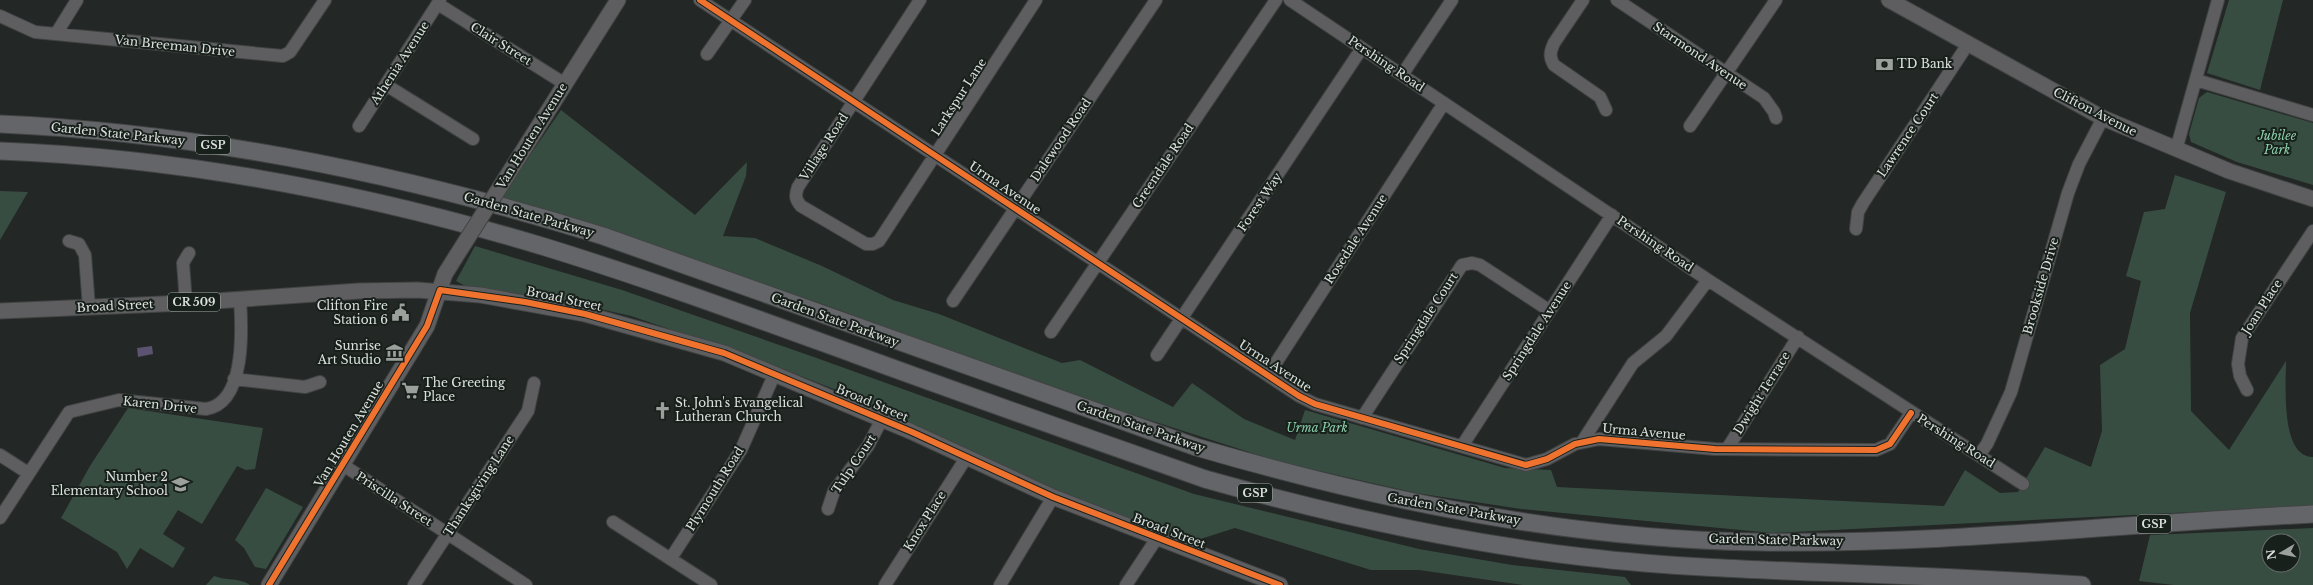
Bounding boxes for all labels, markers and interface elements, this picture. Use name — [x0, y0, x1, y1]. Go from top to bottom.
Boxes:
street label: Athenia Avenue — [366, 18, 432, 108]
street label: Clair Street — [468, 19, 535, 69]
street label: Starmond Avenue — [1650, 19, 1750, 93]
street label: Van Breeman Drive — [113, 32, 236, 59]
street label: Pershing Road — [1345, 32, 1427, 95]
bank icon: TD Bank — [1874, 54, 1894, 74]
street label: Larkspur Lane — [928, 55, 989, 138]
place label: TD Bank — [1897, 56, 1953, 71]
street label: Van Houten Avenue — [492, 80, 570, 192]
street label: Clifton Avenue — [2051, 84, 2140, 139]
street label: Lawrence Court — [1874, 89, 1942, 180]
street label: Dalewood Road — [1027, 95, 1094, 184]
street label: Village Road — [796, 110, 851, 184]
street label: Garden State Parkway — [50, 119, 186, 148]
street label: Greendale Road — [1129, 121, 1196, 211]
park label: Jubilee Park — [2257, 128, 2297, 157]
road number: GSP — [196, 136, 230, 154]
street label: Urma Avenue — [966, 158, 1044, 217]
street label: Forest Way — [1234, 169, 1285, 234]
street label: Garden State Parkway — [462, 189, 596, 240]
street label: Rosedale Avenue — [1321, 191, 1390, 286]
street label: Pershing Road — [1614, 212, 1696, 275]
street label: Brookside Drive — [2020, 236, 2062, 336]
street label: Springdale Court — [1390, 269, 1461, 366]
street label: Joan Place — [2237, 276, 2285, 339]
street label: Springdale Avenue — [1499, 278, 1574, 383]
street label: Broad Street — [525, 283, 604, 314]
street label: Garden State Parkway — [769, 289, 902, 350]
road number: CR 509 — [168, 293, 220, 311]
street label: Broad Street — [76, 296, 154, 315]
place label: Clifton Fire Station 6 — [317, 298, 388, 327]
public building icon: Clifton Fire Station 6 — [391, 303, 411, 323]
street label: Urma Avenue — [1236, 336, 1315, 395]
place label: Sunrise Art Studio — [317, 338, 381, 367]
museum icon: Sunrise Art Studio — [384, 343, 404, 363]
street label: Dwight Terrace — [1730, 349, 1793, 437]
place label: The Greeting Place — [423, 375, 506, 404]
street label: Van Houten Avenue — [310, 378, 386, 491]
supermarket icon: The Greeting Place — [400, 380, 420, 400]
street label: Broad Street — [834, 381, 911, 425]
street label: Karen Drive — [122, 393, 198, 416]
place label: St. John's Evangelical Lutheran Church — [675, 395, 803, 424]
street label: Garden State Parkway — [1075, 397, 1208, 456]
church icon: St. John's Evangelical Lutheran Church — [652, 400, 672, 420]
street label: Pershing Road — [1915, 411, 1998, 471]
park label: Urma Park — [1286, 420, 1348, 435]
street label: Urma Avenue — [1602, 420, 1687, 443]
street label: Tulp Court — [828, 431, 879, 496]
street label: Thanksgiving Lane — [440, 432, 517, 539]
street label: Plymouth Road — [683, 444, 747, 534]
street label: Priscilla Street — [353, 468, 436, 529]
place label: Number 2 Elementary School — [51, 469, 168, 498]
school or university icon: Number 2 Elementary School — [171, 474, 191, 494]
road number: GSP — [1238, 484, 1272, 502]
street label: Knox Place — [900, 488, 949, 553]
street label: Garden State Parkway — [1386, 489, 1522, 528]
street label: Broad Street — [1131, 510, 1208, 551]
road number: GSP — [2137, 515, 2171, 533]
street label: Garden State Parkway — [1708, 531, 1844, 548]
north arrow — [2261, 533, 2301, 573]
text: N — [2263, 548, 2279, 561]

